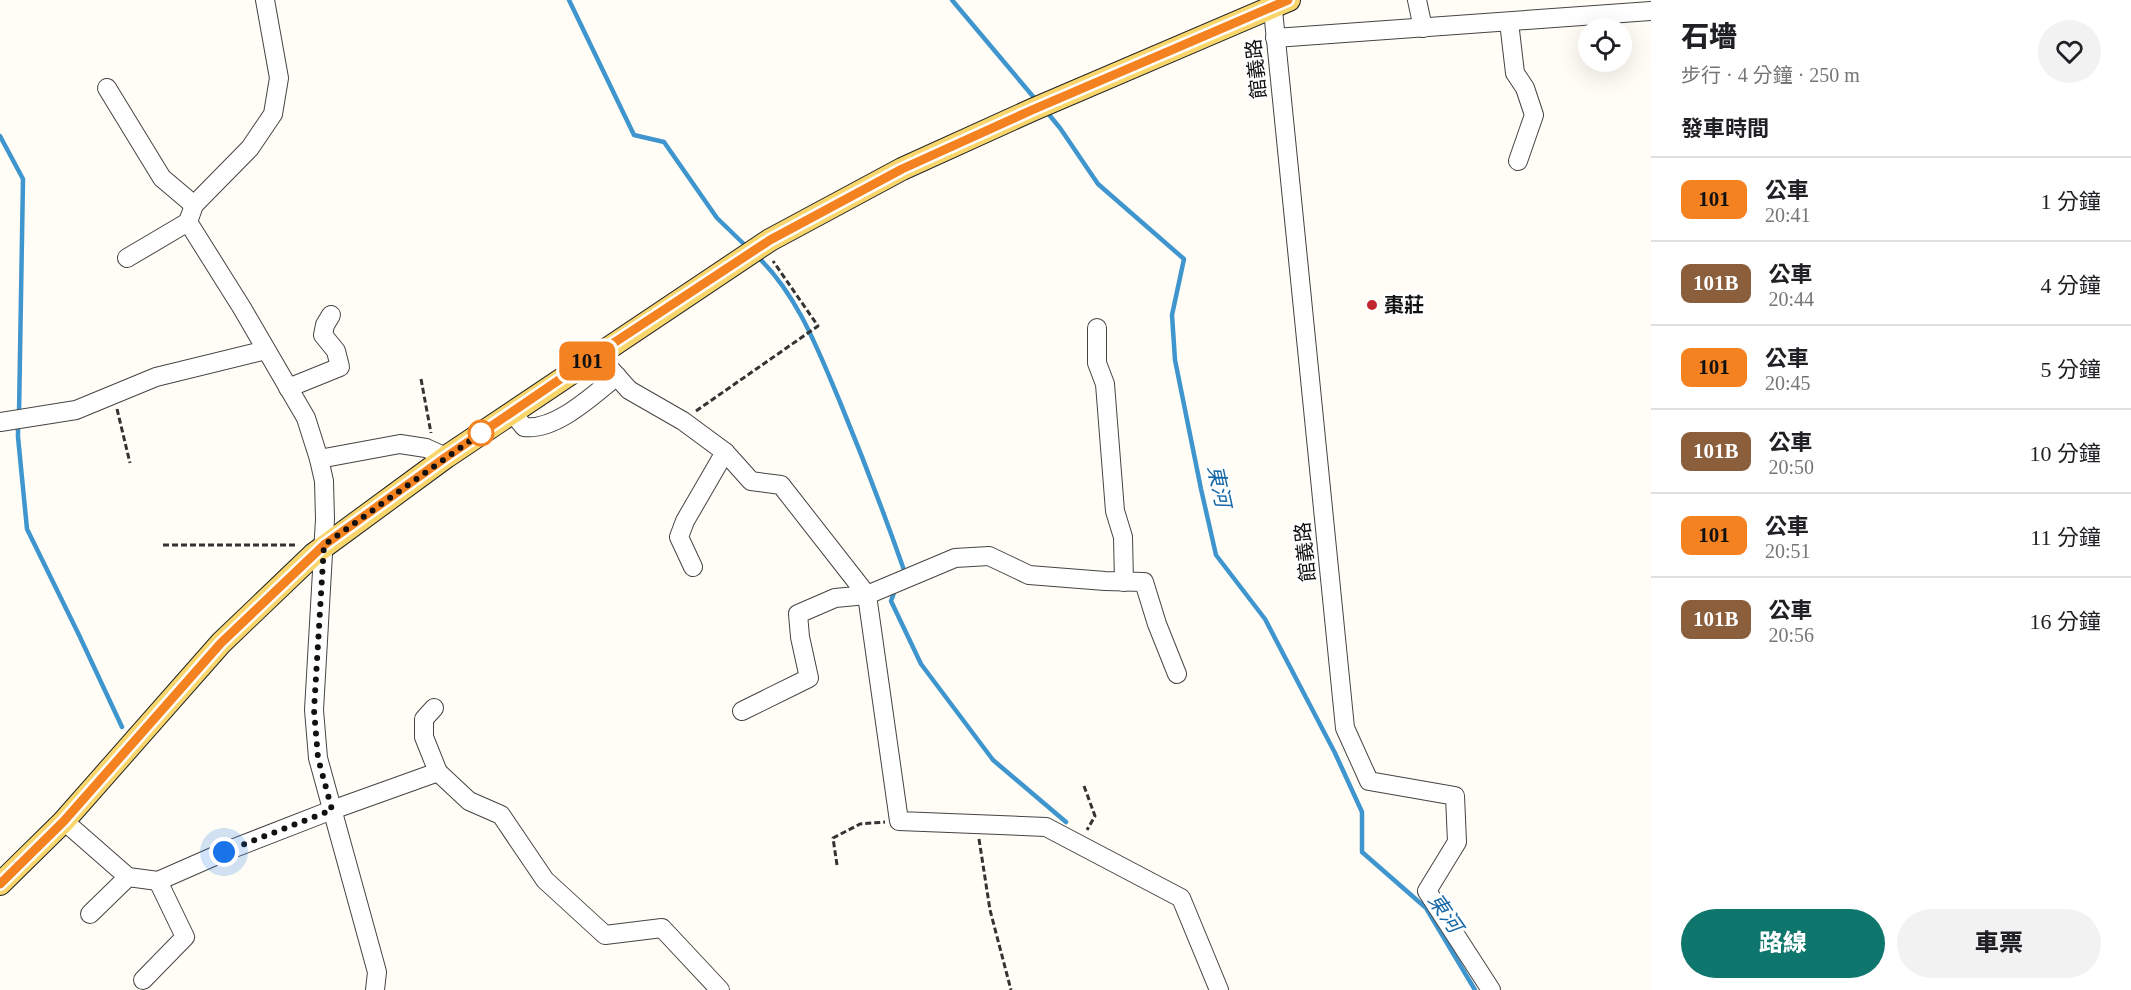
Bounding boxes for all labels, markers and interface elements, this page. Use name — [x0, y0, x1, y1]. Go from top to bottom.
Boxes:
map controls — [1578, 18, 1632, 72]
button: locate — [1578, 18, 1632, 72]
button: heart — [2038, 20, 2101, 83]
text: 石墻 — [1681, 21, 1737, 52]
street label: 館義路 — [1242, 38, 1270, 100]
text: 步行 · 4 分鐘 · 250 m — [1681, 64, 1860, 86]
text: 發車時間 — [1681, 116, 1769, 141]
text: 公車 — [1765, 178, 1809, 203]
text: 101 — [1698, 187, 1730, 211]
text: 1 分鐘 — [2040, 189, 2101, 214]
text: 20:41 — [1765, 204, 1811, 226]
text: 公車 — [1769, 262, 1813, 287]
text: 101B — [1693, 271, 1739, 295]
text: 4 分鐘 — [2040, 273, 2101, 298]
text: 20:44 — [1769, 288, 1814, 310]
place label: 棗莊 — [1384, 294, 1424, 316]
marker: 棗莊 — [1365, 298, 1379, 312]
line badge: 101 — [552, 342, 622, 380]
text: 公車 — [1765, 346, 1809, 371]
text: 101 — [571, 349, 603, 373]
text: 101 — [1698, 355, 1730, 379]
text: 5 分鐘 — [2040, 357, 2101, 382]
text: 20:45 — [1765, 372, 1811, 394]
unlabelled marker — [468, 420, 494, 446]
text: 公車 — [1769, 430, 1813, 455]
text: 101B — [1693, 439, 1739, 463]
text: 10 分鐘 — [2029, 441, 2101, 466]
text: 20:50 — [1769, 456, 1814, 478]
water label: 東河 — [1203, 463, 1236, 513]
text: 公車 — [1765, 514, 1809, 539]
street label: 館義路 — [1291, 521, 1319, 583]
text: 101 — [1698, 523, 1730, 547]
text: 11 分鐘 — [2030, 525, 2101, 550]
text: 20:51 — [1765, 540, 1811, 562]
text: 公車 — [1769, 598, 1813, 623]
text: 101B — [1693, 607, 1739, 631]
text: 16 分鐘 — [2029, 609, 2101, 634]
text: 20:56 — [1769, 624, 1814, 646]
your location — [209, 837, 239, 867]
water label: 東河 — [1423, 889, 1469, 940]
button: 路線 — [1681, 909, 1885, 978]
button: 車票 — [1897, 909, 2101, 978]

